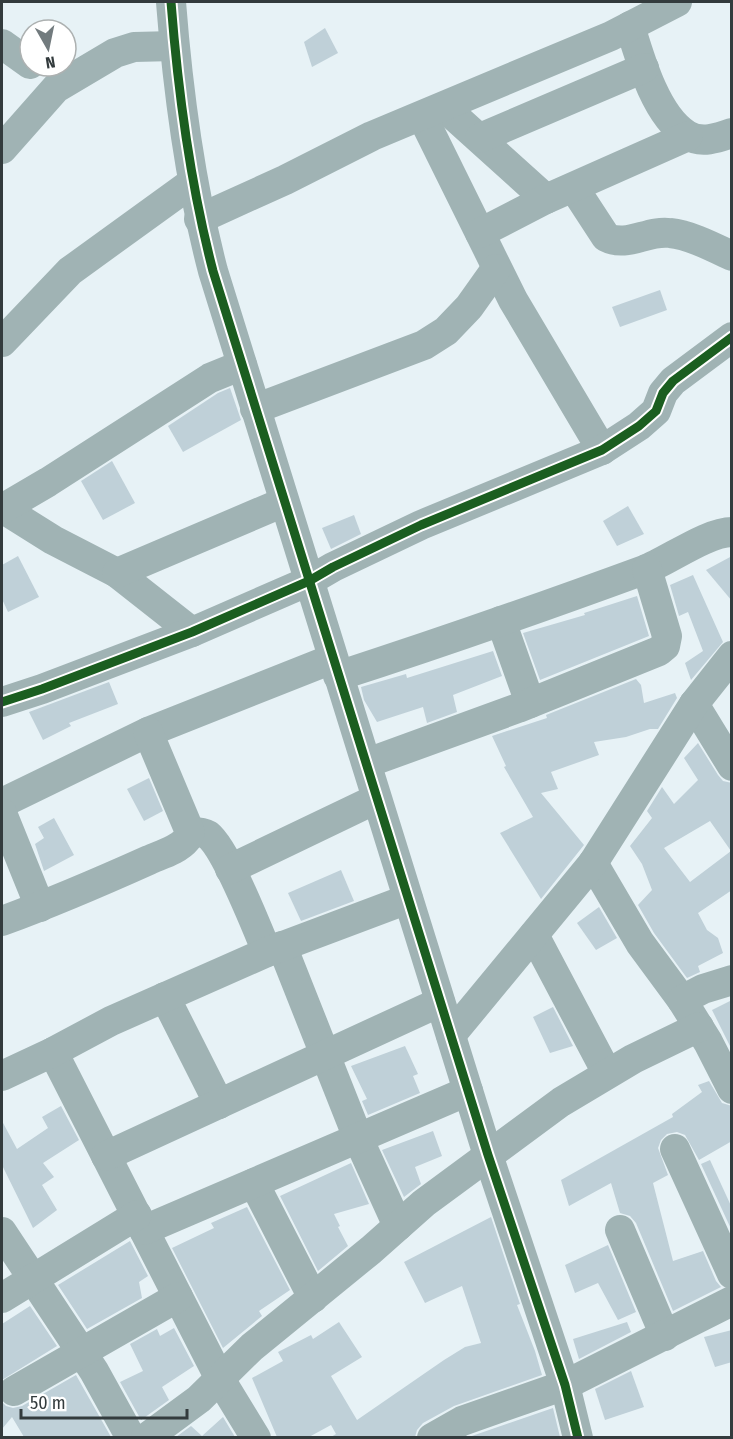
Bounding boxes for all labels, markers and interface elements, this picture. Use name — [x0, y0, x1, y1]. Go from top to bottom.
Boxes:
north arrow — [18, 18, 78, 78]
text: N — [44, 52, 56, 72]
scale bar — [21, 1382, 188, 1420]
text: 50 m — [30, 1392, 66, 1414]

